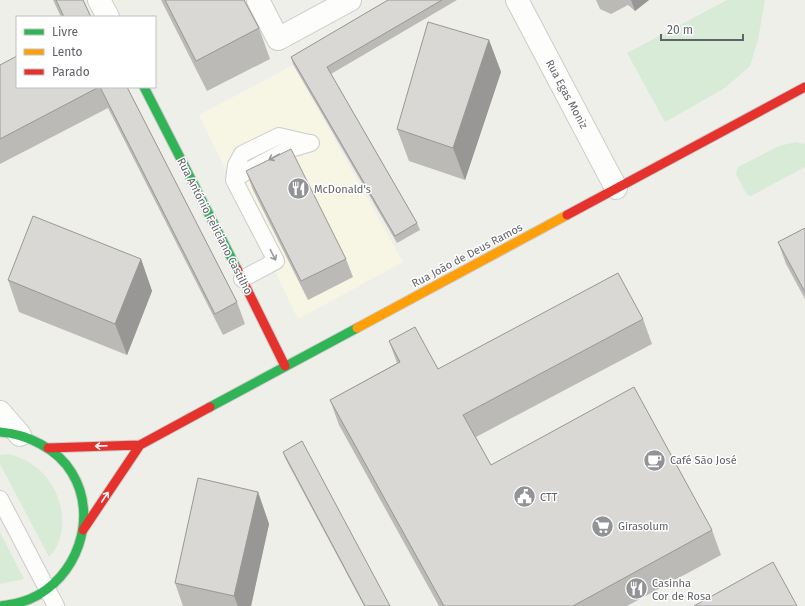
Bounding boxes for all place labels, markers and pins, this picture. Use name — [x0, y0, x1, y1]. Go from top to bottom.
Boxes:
restaurant icon: McDonald's — [285, 176, 311, 202]
place label: McDonald's — [314, 183, 371, 196]
cafe icon: Café São José — [642, 447, 668, 473]
place label: Café São José — [670, 454, 737, 467]
public building icon: CTT — [511, 484, 537, 510]
place label: CTT — [540, 491, 558, 504]
supermarket icon: Girasolum — [589, 513, 615, 539]
place label: Girasolum — [618, 520, 668, 533]
restaurant icon: Casinha Cor de Rosa — [624, 576, 650, 602]
place label: Casinha Cor de Rosa — [652, 577, 711, 603]

